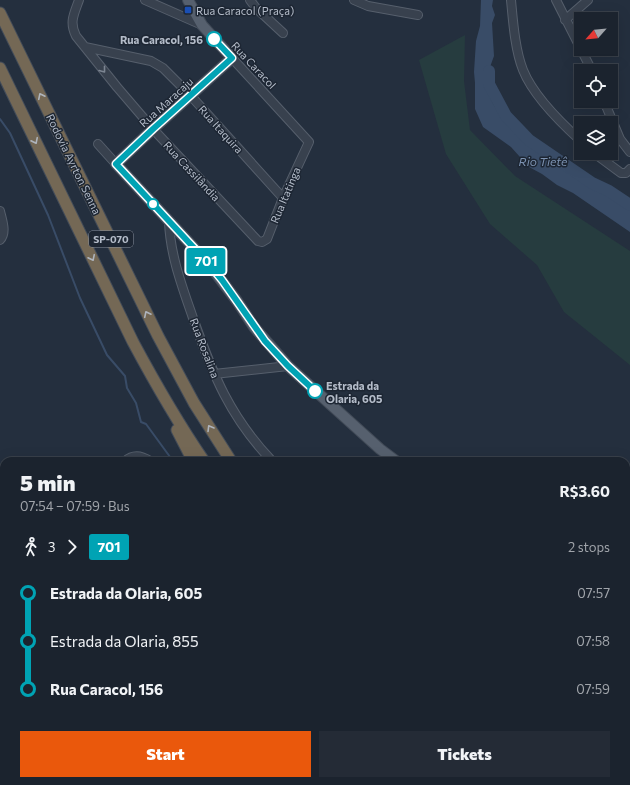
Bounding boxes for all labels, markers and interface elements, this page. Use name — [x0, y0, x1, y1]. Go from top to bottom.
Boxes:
place label: Rua Caracol (Praça) — [196, 4, 294, 17]
marker: Rua Caracol (Praça) — [183, 5, 193, 15]
north arrow — [574, 12, 618, 56]
map controls — [574, 12, 618, 160]
marker: Rua Caracol, 156 — [206, 31, 222, 47]
place label: Rua Caracol, 156 — [120, 33, 203, 46]
street label: Rua Caracol — [229, 39, 279, 91]
button: locate — [574, 64, 618, 108]
one-way arrow — [98, 65, 105, 72]
street label: Rua Maracaju — [137, 75, 195, 129]
one-way arrow — [39, 93, 46, 101]
street label: Rua Itaquira — [196, 102, 246, 156]
street label: Rodovia Ayrton Senna — [44, 112, 104, 216]
button: layers — [574, 116, 618, 160]
one-way arrow — [30, 136, 38, 144]
street label: Rua Cassilândia — [161, 138, 223, 204]
water label: Rio Tietê — [519, 154, 568, 168]
street label: Rua Itatinga — [267, 165, 303, 225]
unlabelled marker — [147, 198, 159, 210]
road number: SP-070 — [89, 231, 133, 247]
line badge: 701 — [183, 248, 229, 274]
text: 701 — [194, 252, 218, 269]
one-way arrow — [87, 253, 95, 261]
one-way arrow — [145, 311, 152, 318]
street label: Rua Rosalina — [188, 316, 222, 380]
place label: Estrada da Olaria, 605 — [326, 379, 383, 405]
marker: Estrada da Olaria, 605 — [307, 383, 323, 399]
one-way arrow — [207, 425, 214, 432]
text: 5 min — [20, 469, 76, 496]
text: R$3.60 — [559, 482, 610, 500]
text: 07:54 – 07:59 · Bus — [20, 498, 130, 514]
icon: walk — [20, 536, 42, 558]
icon: forward — [61, 536, 83, 558]
text: 701 — [97, 538, 121, 555]
text: 3 — [48, 539, 55, 555]
text: 2 stops — [568, 539, 610, 555]
text: Estrada da Olaria, 605 — [50, 584, 202, 602]
text: 07:57 — [577, 585, 610, 601]
text: Estrada da Olaria, 855 — [50, 632, 199, 650]
text: 07:58 — [576, 633, 610, 649]
text: Rua Caracol, 156 — [50, 680, 163, 698]
text: 07:59 — [576, 681, 610, 697]
button: Start — [20, 731, 311, 777]
button: Tickets — [319, 731, 610, 777]

